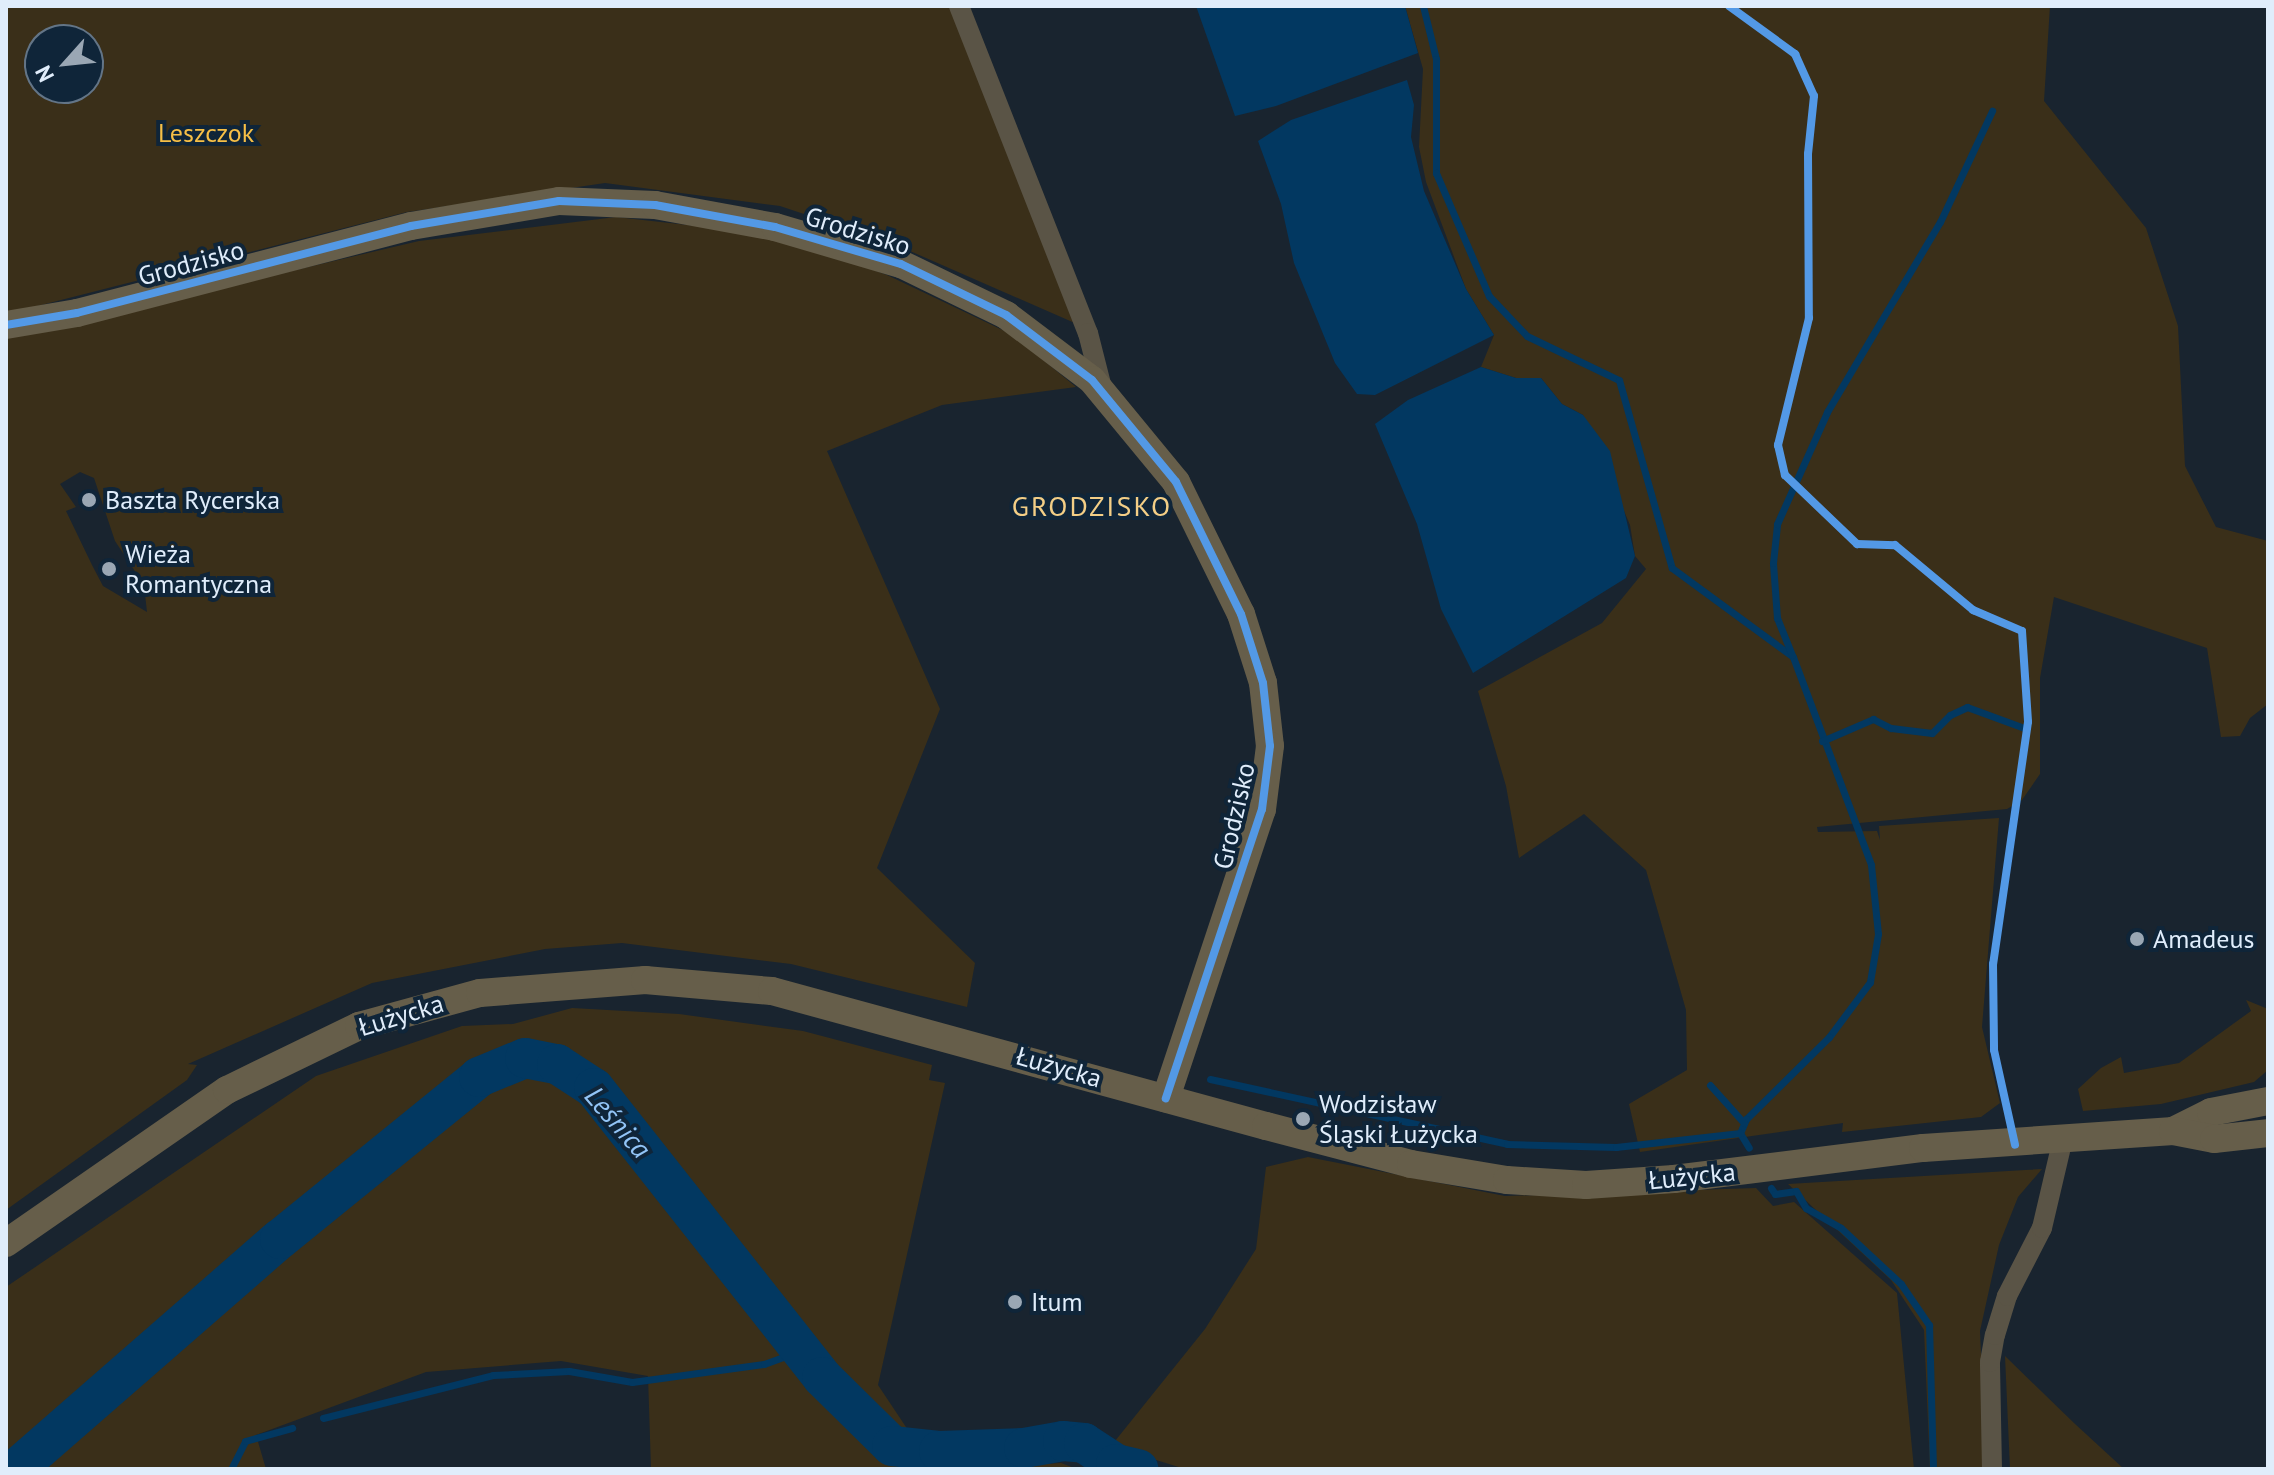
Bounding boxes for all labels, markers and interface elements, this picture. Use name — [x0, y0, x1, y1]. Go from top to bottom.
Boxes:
north arrow — [24, 24, 104, 104]
text: N — [29, 61, 60, 87]
park label: Leszczok — [158, 117, 254, 149]
street label: Grodzisko — [802, 200, 914, 262]
street label: Grodzisko — [135, 234, 247, 292]
place label: Baszta Rycerska — [105, 484, 280, 516]
district label: GRODZISKO — [1012, 489, 1172, 523]
marker: Baszta Rycerska — [80, 491, 98, 509]
place label: Wieża Romantyczna — [125, 538, 272, 600]
marker: Wieża Romantyczna — [100, 560, 118, 578]
street label: Grodzisko — [1207, 760, 1261, 872]
place label: Amadeus — [2153, 923, 2254, 955]
marker: Amadeus — [2128, 930, 2146, 948]
street label: Łużycka — [355, 987, 447, 1043]
street label: Łużycka — [1013, 1040, 1105, 1094]
water label: Leśnica — [578, 1080, 658, 1164]
place label: Wodzisław Śląski Łużycka — [1319, 1088, 1478, 1150]
marker: Wodzisław Śląski Łużycka — [1294, 1110, 1312, 1128]
street label: Łużycka — [1647, 1156, 1737, 1196]
place label: Itum — [1031, 1286, 1083, 1318]
marker: Itum — [1006, 1293, 1024, 1311]

